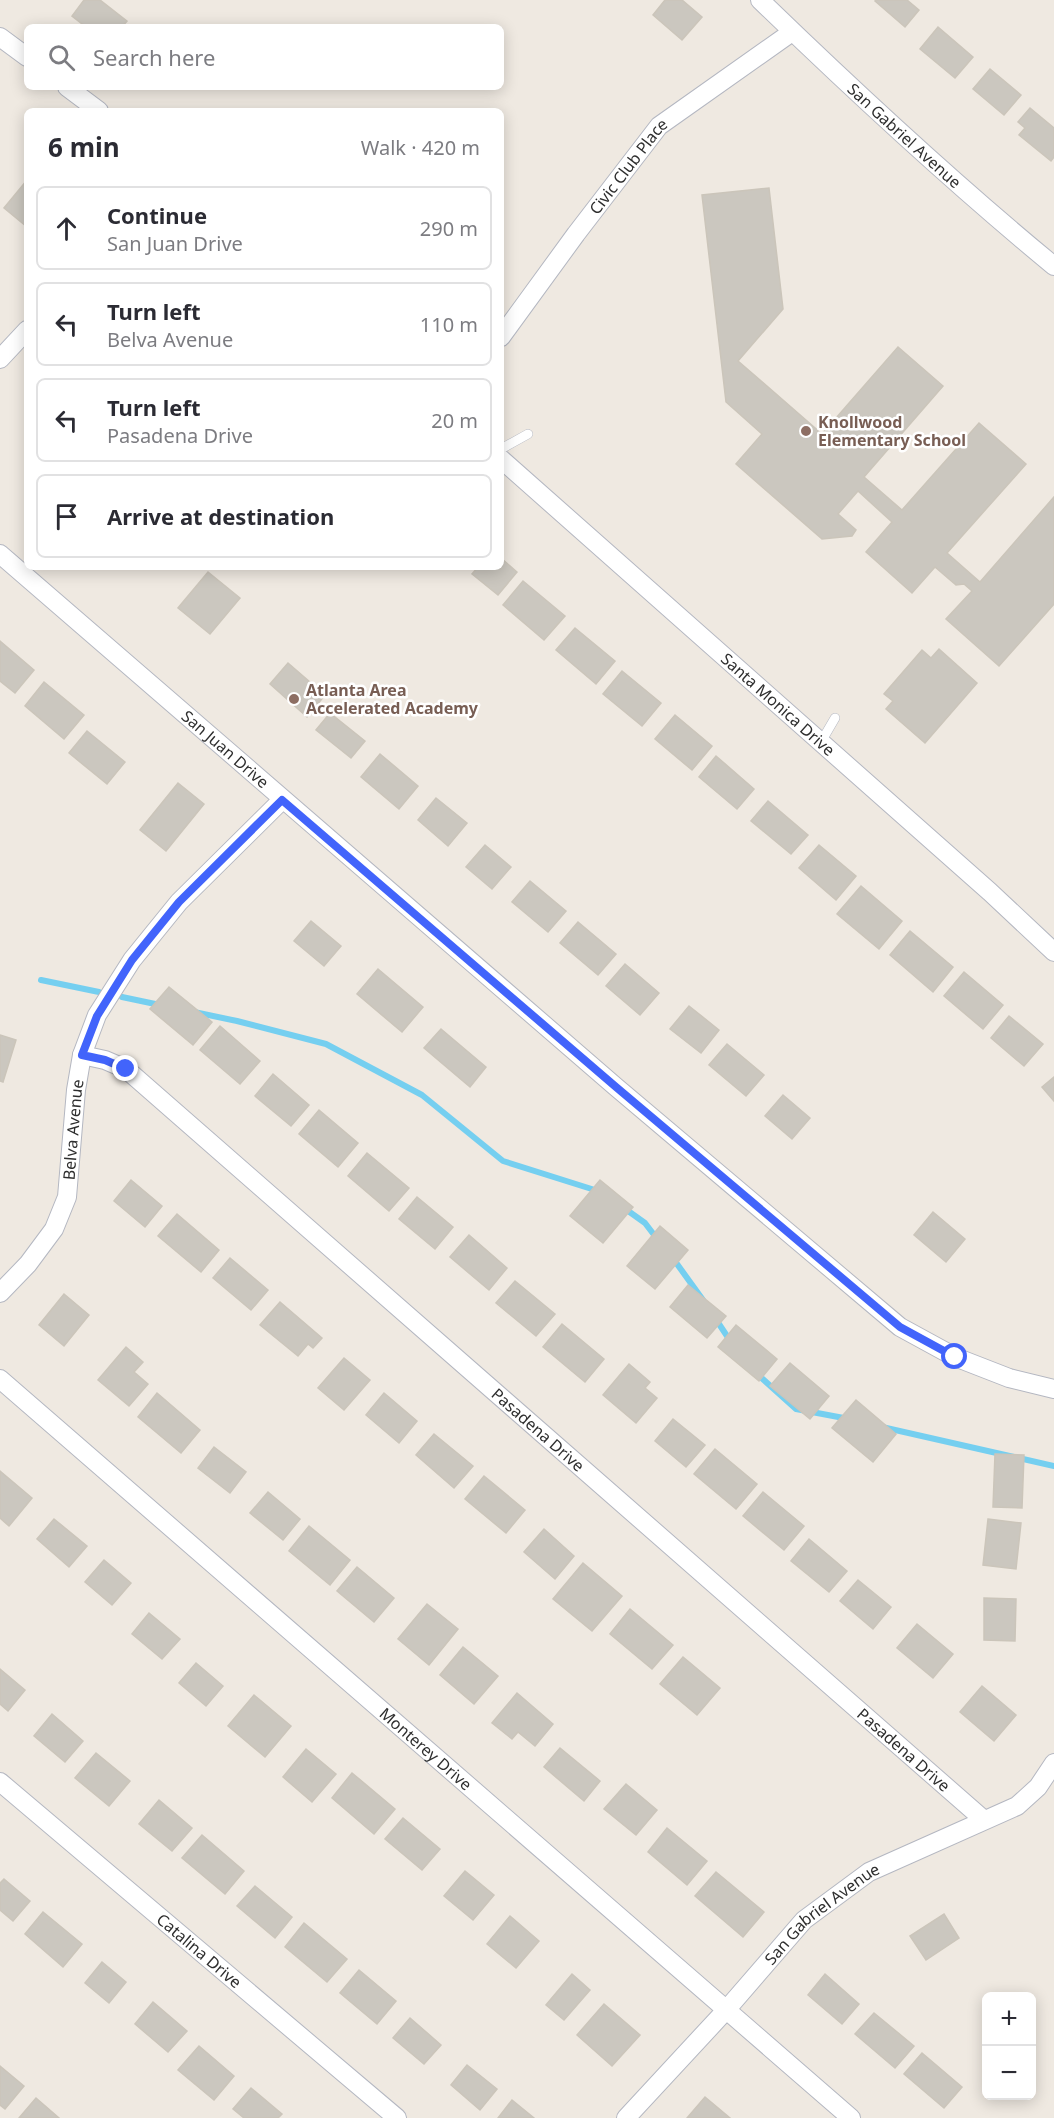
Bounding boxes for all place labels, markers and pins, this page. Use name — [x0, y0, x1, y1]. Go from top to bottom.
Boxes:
place label: Knollwood Elementary School — [818, 411, 966, 451]
marker: Knollwood Elementary School — [799, 424, 813, 438]
place label: Atlanta Area Accelerated Academy — [306, 679, 479, 719]
marker: Atlanta Area Accelerated Academy — [287, 692, 301, 706]

